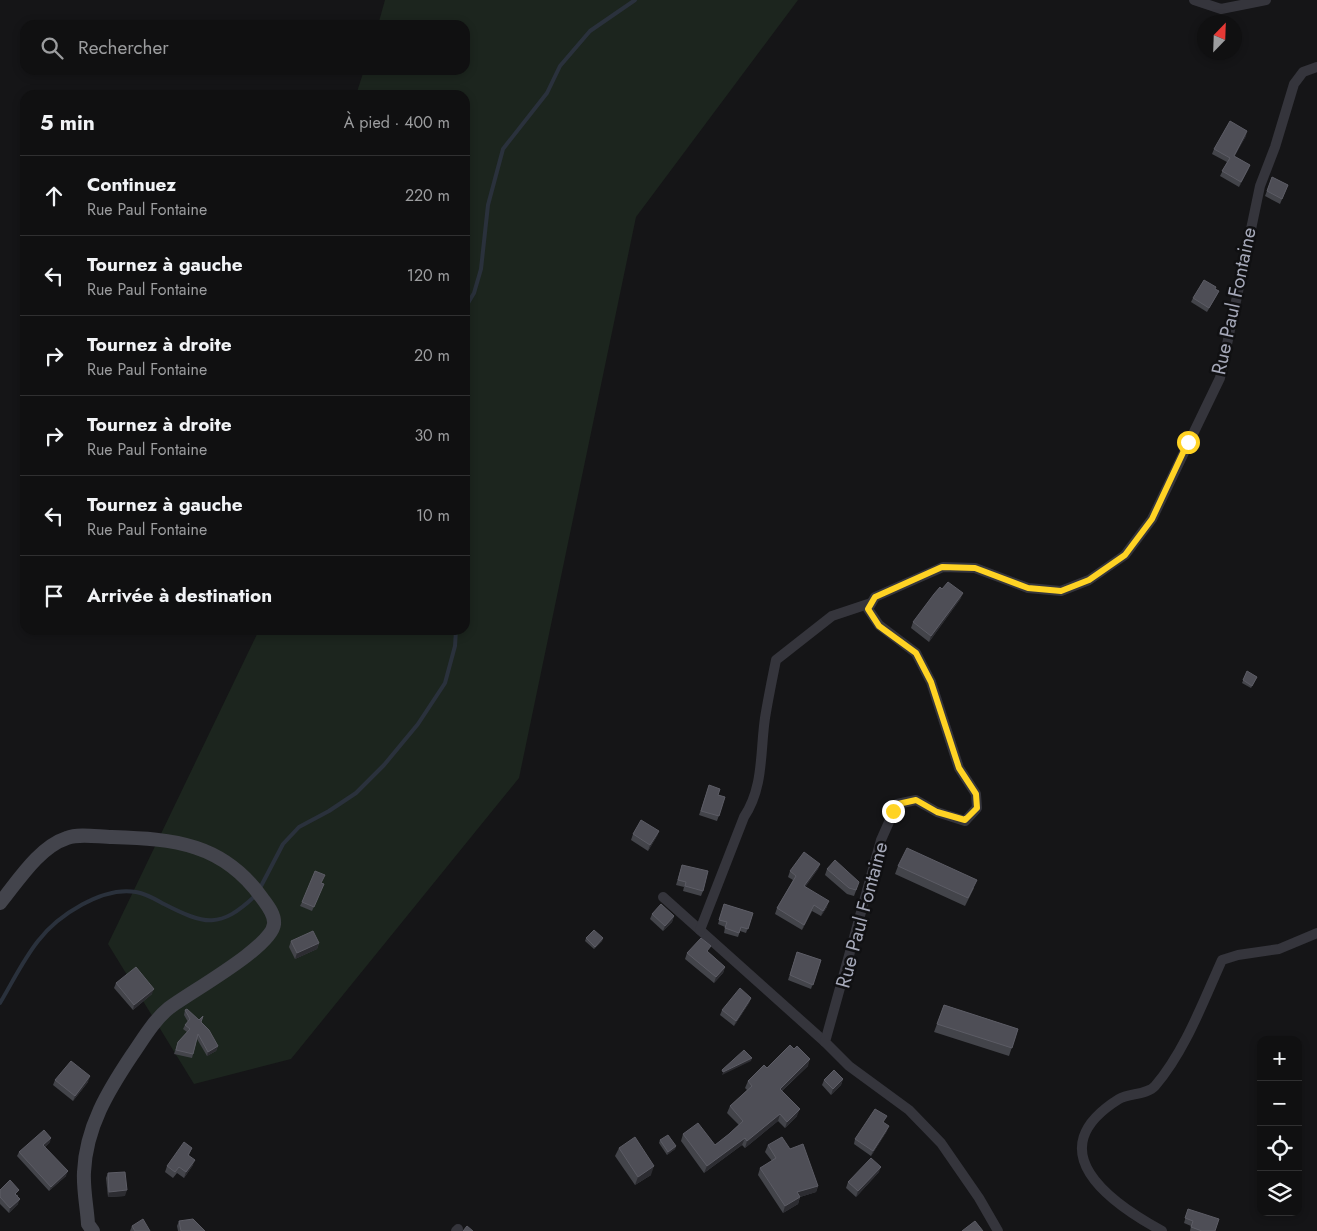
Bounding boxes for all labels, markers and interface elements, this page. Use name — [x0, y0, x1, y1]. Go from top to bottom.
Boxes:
north arrow — [1197, 15, 1242, 60]
search box — [20, 20, 470, 75]
icon: search — [38, 34, 66, 62]
text: Rechercher — [78, 34, 169, 61]
text: 5 min — [40, 108, 95, 138]
text: À pied · 400 m — [344, 111, 450, 134]
text: Continuez — [87, 171, 176, 198]
icon: ahead — [40, 182, 68, 210]
text: 220 m — [405, 184, 450, 207]
text: Rue Paul Fontaine — [87, 198, 207, 221]
street label: Rue Paul Fontaine — [1204, 224, 1264, 378]
text: Tournez à gauche — [87, 251, 243, 278]
icon: left — [40, 262, 68, 290]
text: 120 m — [407, 264, 450, 287]
text: Rue Paul Fontaine — [87, 278, 207, 301]
text: Tournez à droite — [87, 331, 232, 358]
icon: right — [40, 342, 68, 370]
text: 20 m — [414, 344, 450, 367]
text: Rue Paul Fontaine — [87, 358, 207, 381]
text: Tournez à droite — [87, 411, 232, 438]
icon: right — [40, 422, 68, 450]
text: 30 m — [414, 424, 450, 447]
route start — [1177, 431, 1200, 454]
text: Rue Paul Fontaine — [87, 438, 207, 461]
text: Tournez à gauche — [87, 491, 243, 518]
icon: left — [40, 502, 68, 530]
text: 10 m — [416, 504, 450, 527]
text: Rue Paul Fontaine — [87, 518, 207, 541]
icon: arrive — [40, 582, 68, 610]
text: Arrivée à destination — [87, 582, 272, 609]
route end — [882, 800, 905, 823]
street label: Rue Paul Fontaine — [829, 839, 895, 991]
map controls — [1257, 1036, 1302, 1216]
button: + — [1257, 1036, 1302, 1081]
button: − — [1257, 1081, 1302, 1126]
button: locate — [1257, 1126, 1302, 1171]
button: layers — [1257, 1171, 1302, 1216]

